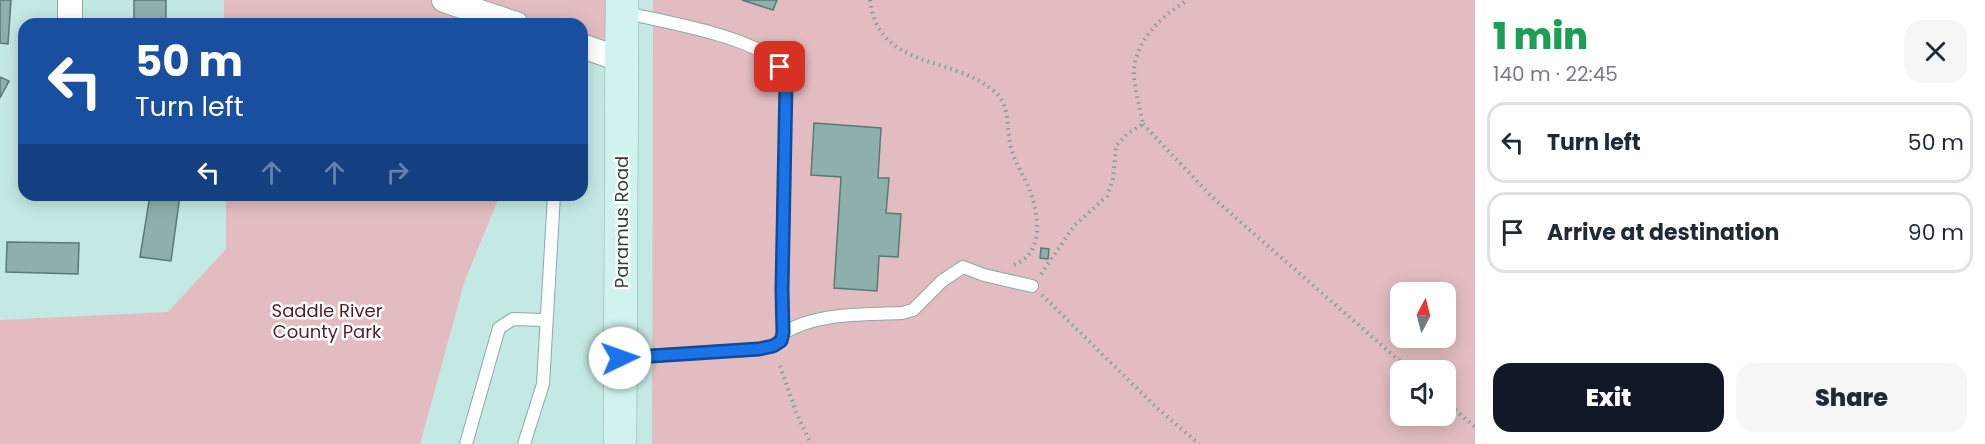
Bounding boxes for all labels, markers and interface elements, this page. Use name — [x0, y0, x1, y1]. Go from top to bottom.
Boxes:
text: 1 min — [1493, 11, 1588, 62]
button: close — [1904, 20, 1967, 83]
text: 50 m — [135, 32, 243, 91]
pin — [754, 41, 805, 92]
icon: left — [36, 42, 114, 120]
icon: arrive — [763, 50, 796, 83]
text: 140 m · 22:45 — [1493, 60, 1618, 88]
text: Turn left — [135, 88, 244, 125]
icon: left — [1496, 126, 1529, 159]
text: Turn left — [1547, 127, 1641, 158]
text: 50 m — [1908, 127, 1964, 158]
icon: left — [192, 156, 225, 189]
icon: ahead — [255, 156, 288, 189]
icon: ahead — [318, 156, 351, 189]
icon: right — [381, 156, 414, 189]
street label: Paramus Road — [609, 156, 634, 288]
icon: arrive — [1496, 216, 1529, 249]
text: Arrive at destination — [1547, 217, 1779, 248]
text: 90 m — [1908, 217, 1964, 248]
north arrow — [1390, 282, 1456, 348]
map controls — [1390, 282, 1456, 426]
park label: Saddle River County Park — [272, 298, 383, 344]
position arrow — [588, 326, 652, 390]
button: sound — [1390, 360, 1456, 426]
button: Exit — [1493, 363, 1724, 432]
button: Share — [1736, 363, 1967, 432]

